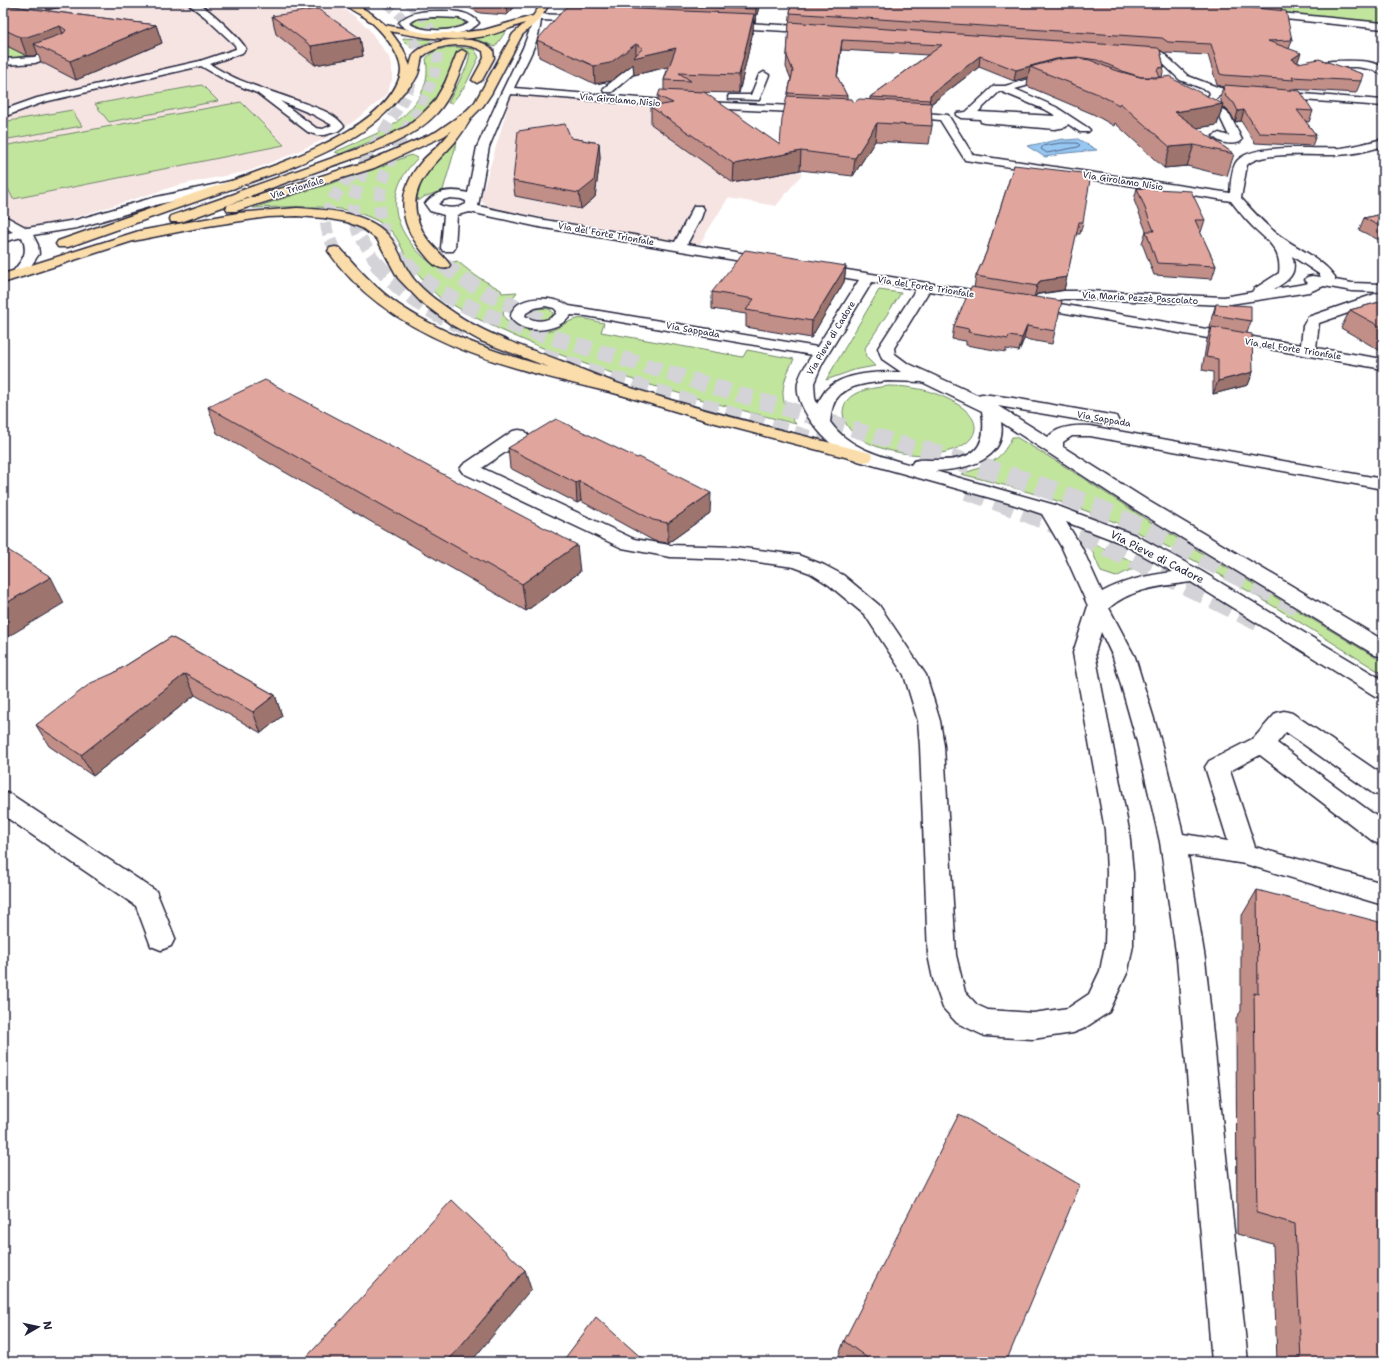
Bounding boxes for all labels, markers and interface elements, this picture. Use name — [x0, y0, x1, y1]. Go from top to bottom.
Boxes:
street label: Via Girolamo Nisio — [579, 90, 661, 110]
street label: Via Girolamo Nisio — [1082, 169, 1164, 193]
street label: Via Trionfale — [269, 174, 325, 202]
street label: Via del Forte Trionfale — [557, 220, 655, 248]
street label: Via del Forte Trionfale — [877, 273, 975, 301]
street label: Via Maria Pezzè Pascolato — [1082, 289, 1198, 307]
street label: Via Pieve di Cadore — [804, 299, 858, 377]
street label: Via Sappada — [665, 319, 721, 341]
street label: Via del Forte Trionfale — [1244, 335, 1342, 363]
street label: Via Sappada — [1076, 408, 1132, 430]
street label: Via Pieve di Cadore — [1108, 527, 1206, 587]
north arrow — [18, 1307, 58, 1347]
text: N — [39, 1320, 56, 1331]

